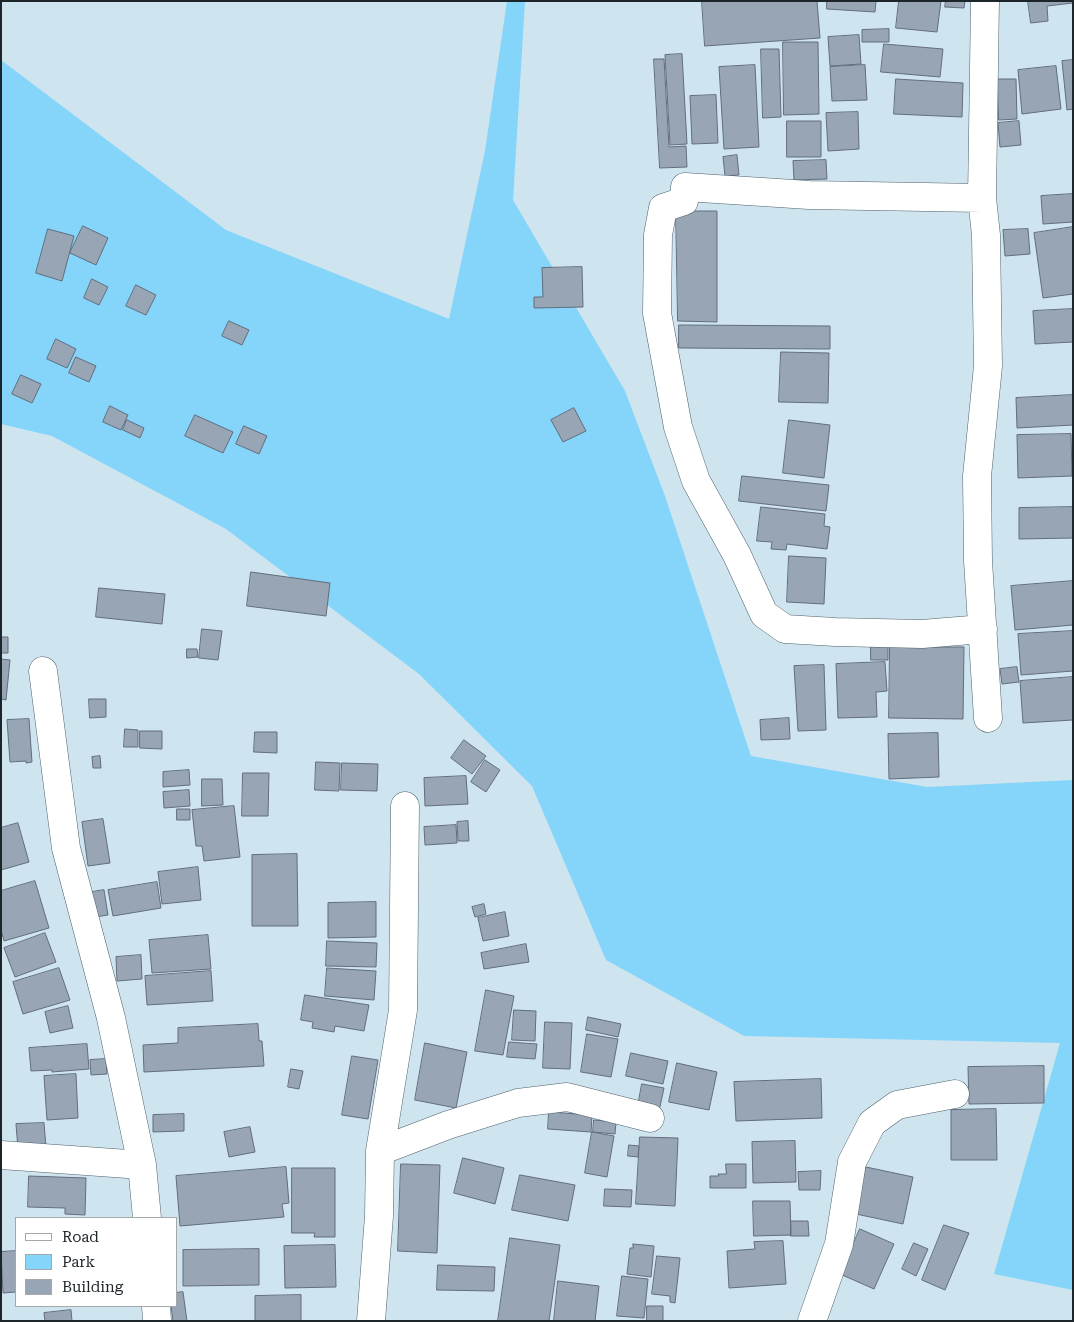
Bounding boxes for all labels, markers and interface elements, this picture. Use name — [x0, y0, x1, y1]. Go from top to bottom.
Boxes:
legend — [15, 1217, 178, 1307]
text: Road — [62, 1228, 99, 1246]
text: Park — [62, 1253, 95, 1271]
text: Building — [62, 1278, 123, 1296]

